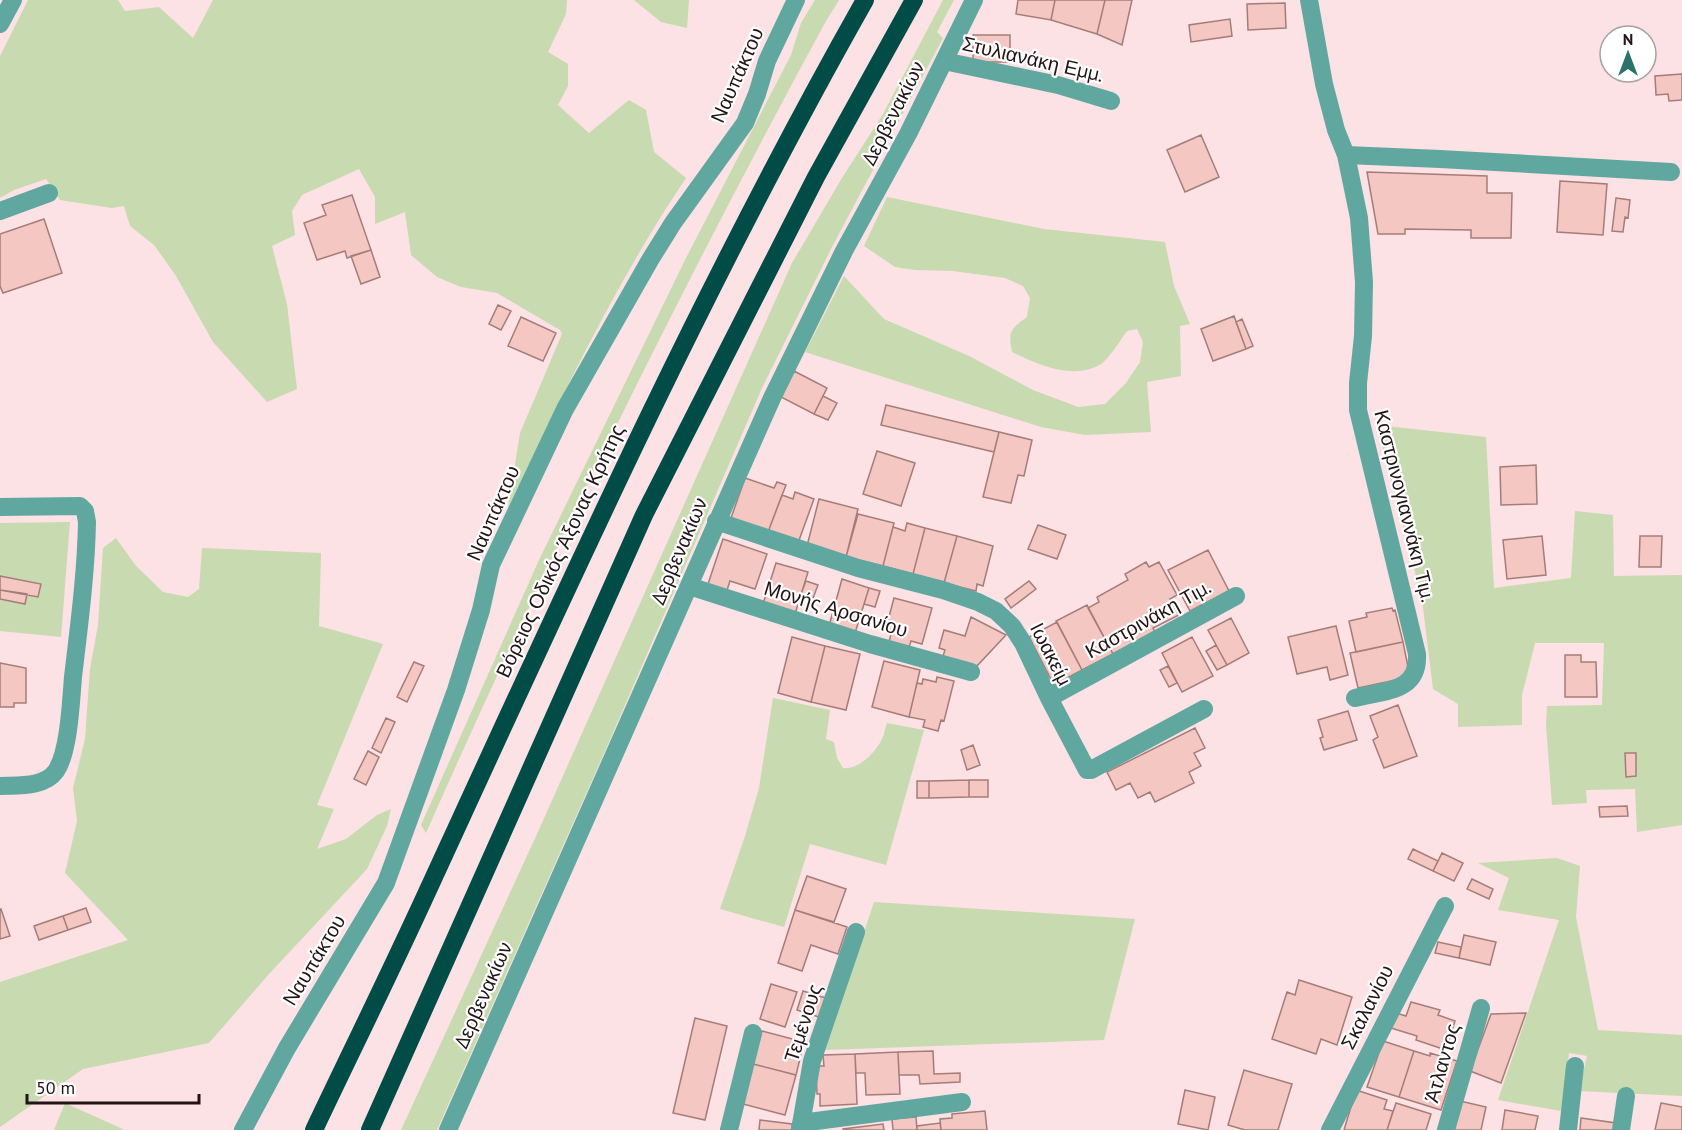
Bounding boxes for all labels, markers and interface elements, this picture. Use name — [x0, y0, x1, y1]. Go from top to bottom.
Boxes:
street label: Ναυπάκτου — [704, 23, 770, 127]
north arrow — [1598, 24, 1658, 84]
text: N — [1623, 29, 1633, 49]
street label: Στυλιανάκη Εμμ. — [960, 30, 1106, 88]
street label: Δερβενακίων — [856, 56, 930, 170]
street label: Καστρινογιαννάκη Τιμ. — [1369, 407, 1441, 605]
street label: Βόρειος Οδικός Άξονας Κρήτης — [490, 420, 630, 682]
street label: Ναυπάκτου — [460, 461, 526, 565]
street label: Δερβενακίων — [645, 494, 713, 608]
street label: Καστρινάκη Τιμ. — [1080, 574, 1216, 664]
street label: Μονής Αρσανίου — [761, 575, 911, 643]
street label: Ιωακείμ — [1024, 618, 1078, 690]
street label: Ναυπάκτου — [277, 910, 351, 1010]
street label: Δερβενακίων — [448, 938, 518, 1052]
street label: Σκαλανίου — [1335, 960, 1399, 1054]
street label: Τεμένους — [778, 980, 828, 1065]
street label: Άτλαντος — [1418, 1020, 1466, 1105]
scale bar — [27, 1067, 200, 1105]
text: 50 m — [36, 1076, 75, 1099]

